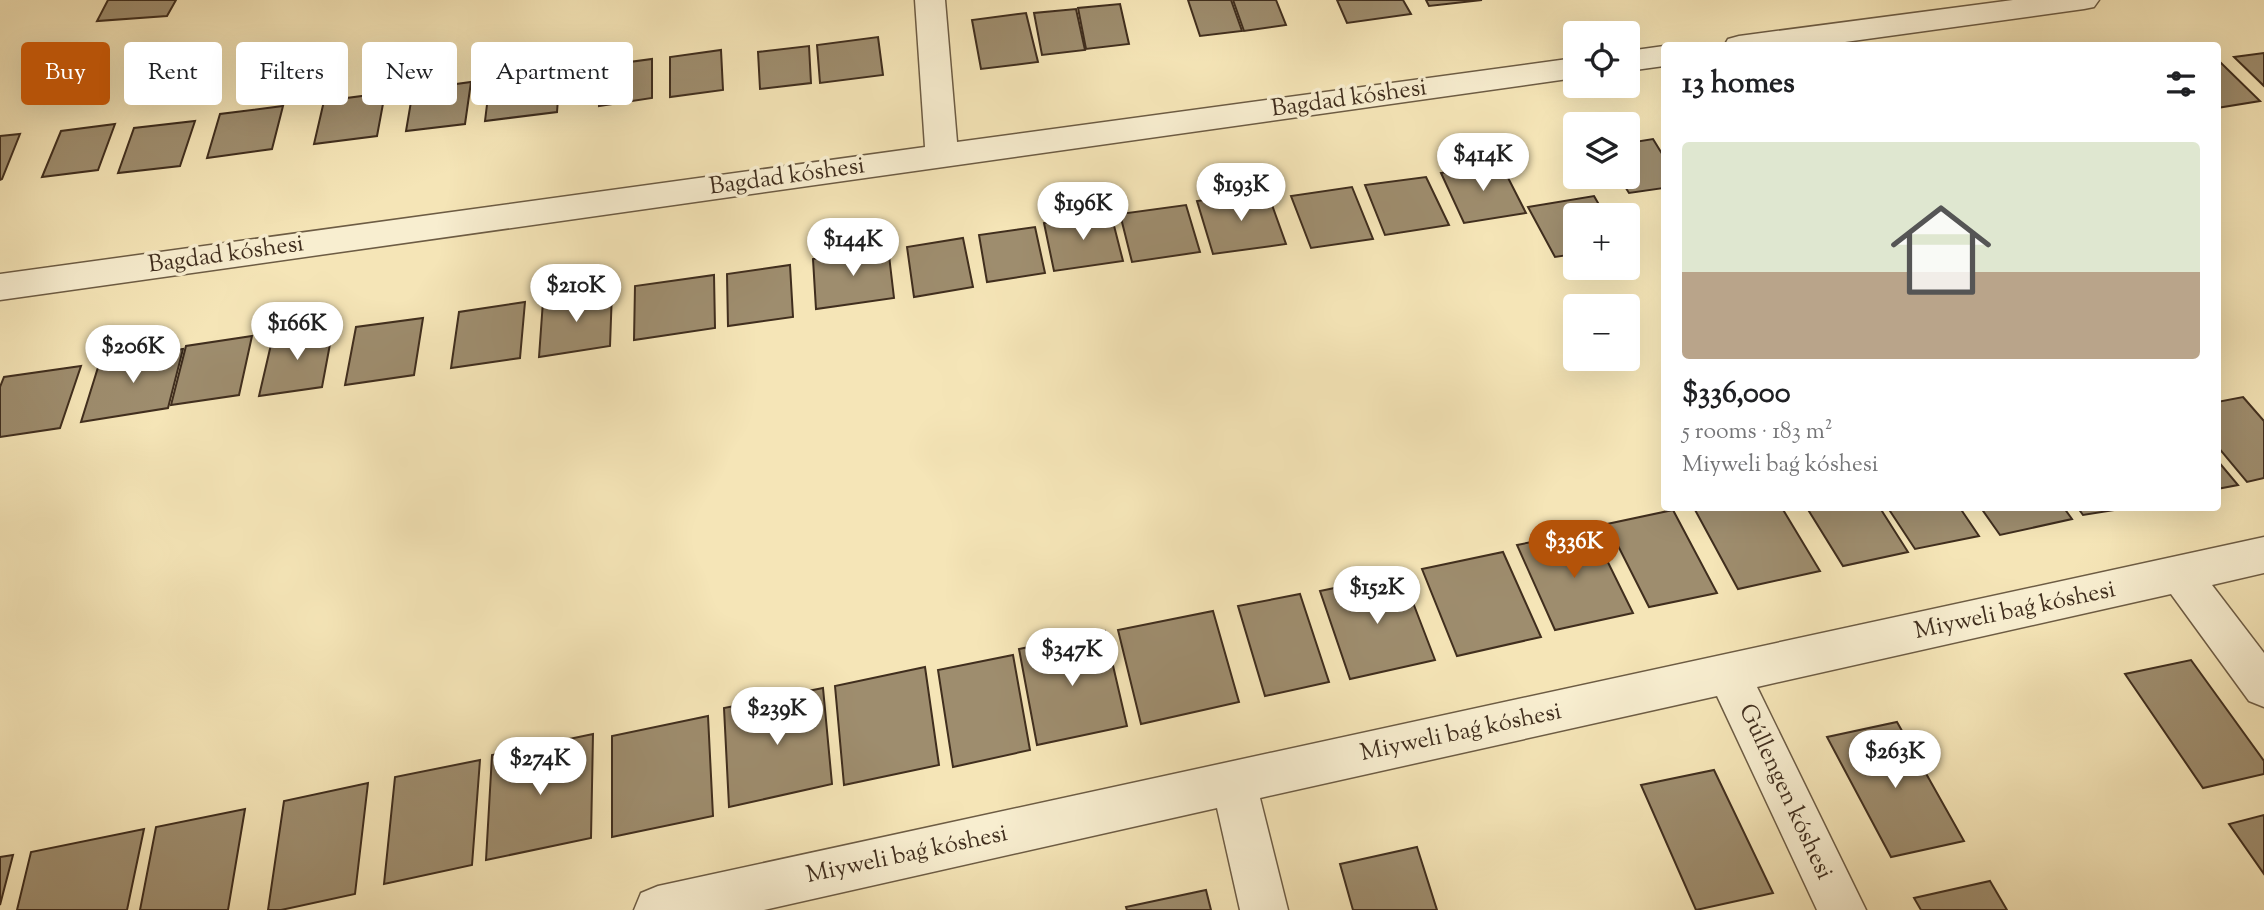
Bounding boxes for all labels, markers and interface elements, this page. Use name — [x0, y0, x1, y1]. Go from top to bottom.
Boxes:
map controls — [1563, 21, 1640, 371]
button: locate — [1563, 21, 1640, 98]
chip: Buy — [21, 42, 110, 105]
chip: Rent — [124, 42, 222, 105]
chip: Filters — [236, 42, 348, 105]
chip: New — [362, 42, 457, 105]
chip: Apartment — [471, 42, 633, 105]
text: 13 homes — [1682, 63, 1795, 106]
icon: filters — [2162, 65, 2200, 103]
street label: Bagdad kóshesi — [1269, 71, 1429, 127]
button: layers — [1563, 112, 1640, 189]
pin: $414K — [1434, 134, 1532, 193]
text: $414K — [1453, 139, 1513, 172]
street label: Bagdad kóshesi — [707, 149, 867, 205]
pin: $193K — [1192, 164, 1290, 223]
text: $193K — [1213, 169, 1269, 202]
pin: $196K — [1034, 182, 1132, 242]
icon: home — [1878, 187, 2004, 313]
text: $196K — [1053, 188, 1113, 221]
button: + — [1563, 203, 1640, 280]
pin: $144K — [804, 218, 902, 278]
text: $144K — [823, 224, 883, 257]
street label: Bagdad kóshesi — [146, 227, 306, 283]
pin: $210K — [527, 264, 625, 324]
text: $210K — [546, 270, 606, 303]
button: − — [1563, 294, 1640, 371]
pin: $166K — [248, 302, 346, 362]
text: $166K — [267, 308, 327, 341]
pin: $206K — [84, 326, 182, 385]
text: $206K — [101, 331, 165, 364]
text: $336,000 — [1682, 373, 1791, 416]
text: 5 rooms · 183 m² — [1682, 416, 1833, 449]
text: Miyweli baǵ kóshesi — [1682, 449, 1878, 482]
pin: $336K — [1525, 520, 1623, 580]
text: $336K — [1545, 526, 1603, 559]
pin: $152K — [1328, 566, 1426, 626]
text: $152K — [1349, 572, 1405, 605]
street label: Miyweli baǵ kóshesi — [1911, 573, 2119, 649]
pin: $347K — [1023, 628, 1121, 688]
text: $347K — [1041, 634, 1103, 667]
pin: $239K — [728, 688, 826, 747]
text: $239K — [747, 693, 807, 726]
street label: Miyweli baǵ kóshesi — [1357, 695, 1565, 771]
street label: Gúllengen kóshesi — [1729, 699, 1841, 886]
pin: $263K — [1846, 730, 1944, 790]
text: $263K — [1865, 736, 1925, 769]
pin: $274K — [491, 738, 589, 797]
text: $274K — [509, 743, 571, 776]
street label: Miyweli baǵ kóshesi — [803, 817, 1011, 893]

